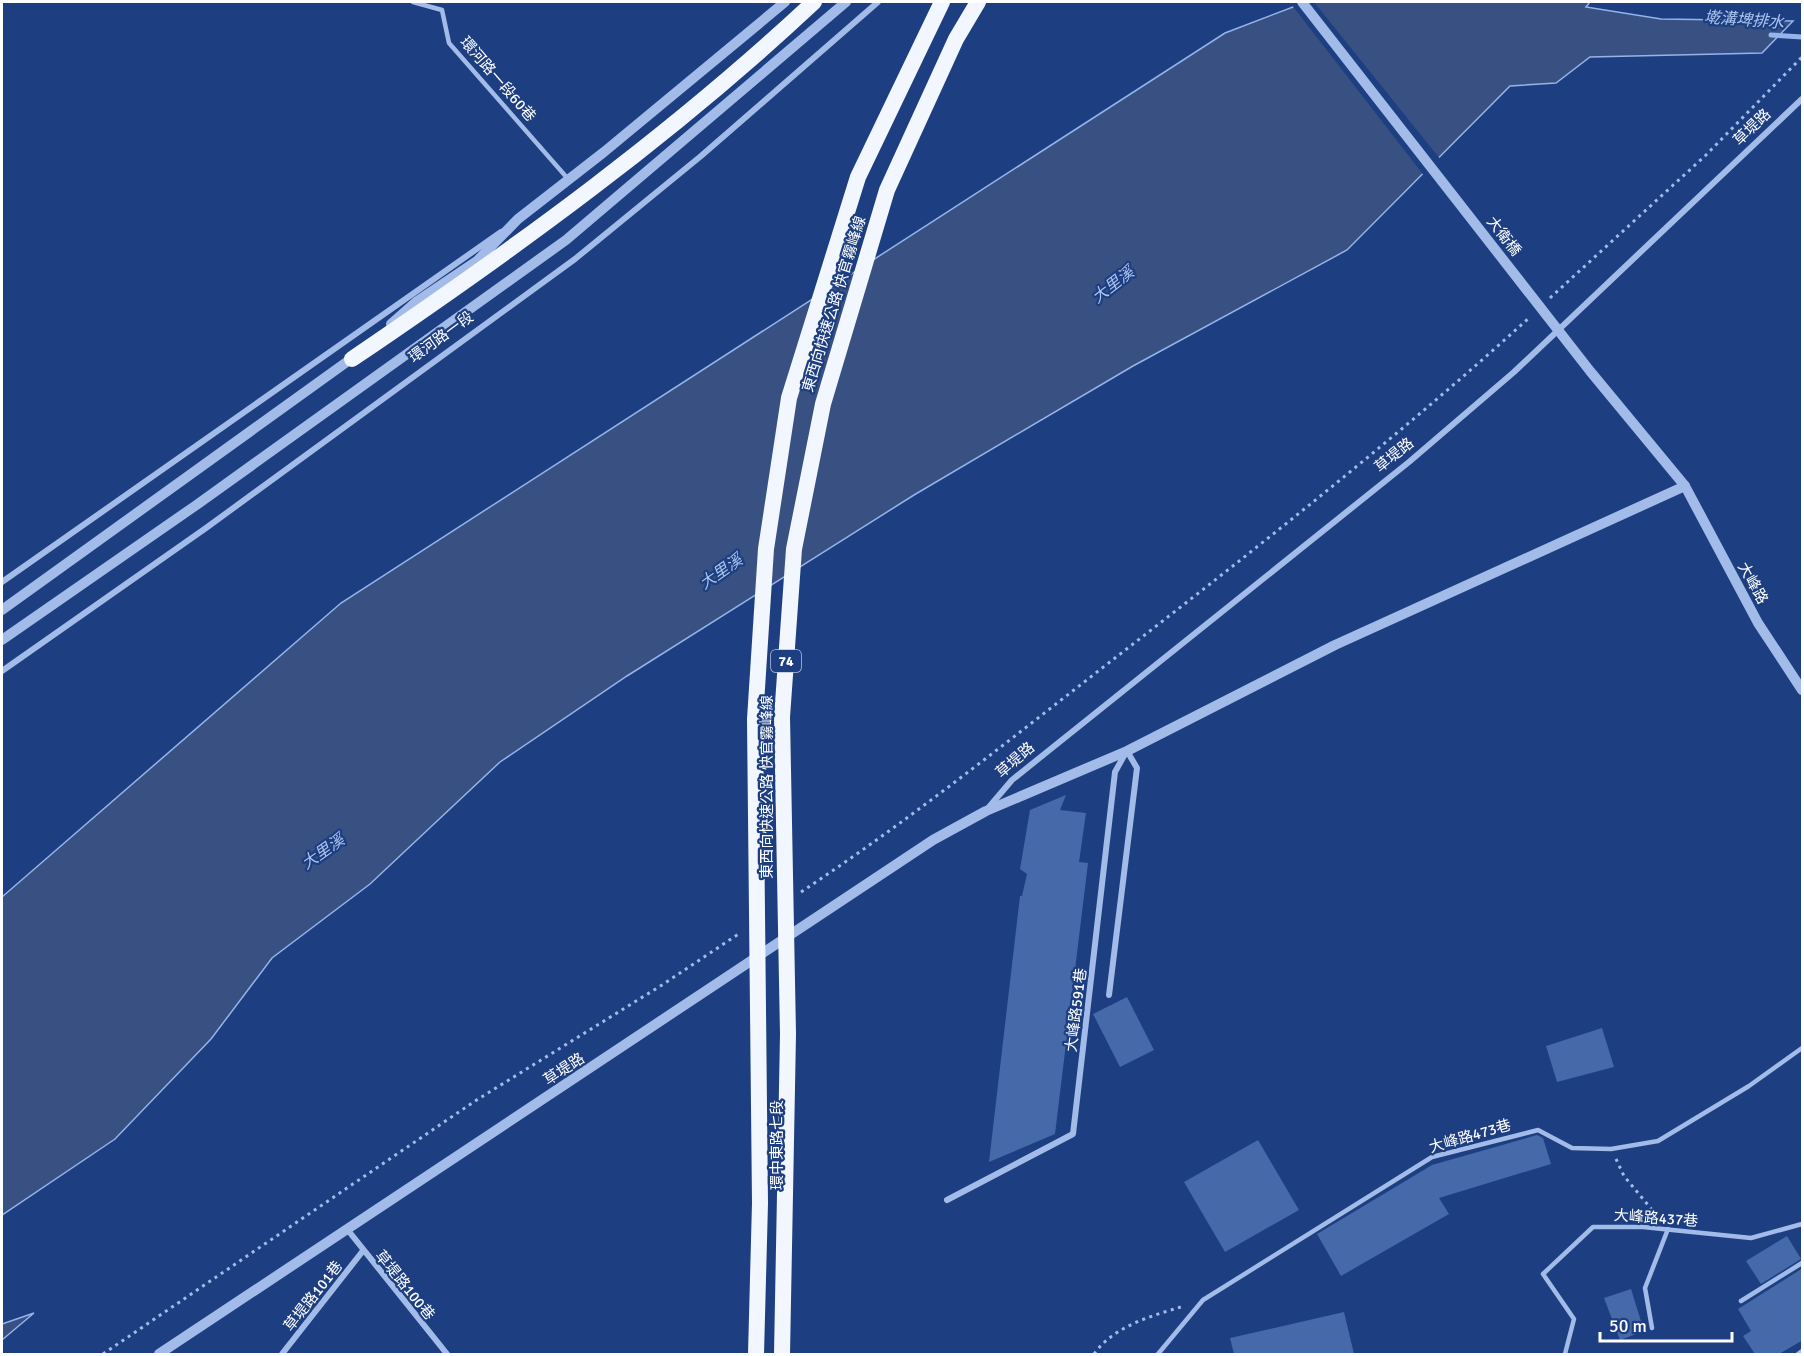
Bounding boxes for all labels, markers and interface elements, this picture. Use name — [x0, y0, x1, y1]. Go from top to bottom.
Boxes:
water label: 墘溝埤排水 — [1703, 7, 1786, 33]
street label: 環河路一段60巷 — [456, 33, 540, 125]
street label: 草堤路 — [1730, 105, 1774, 149]
street label: 大衛橋 — [1483, 213, 1525, 259]
street label: 東西向快速公路 快官霧峰線 — [799, 214, 869, 394]
water label: 大里溪 — [1088, 261, 1140, 308]
street label: 環河路一段 — [405, 308, 477, 366]
street label: 草堤路 — [1371, 434, 1417, 476]
water label: 大里溪 — [696, 549, 748, 594]
street label: 大峰路 — [1734, 559, 1772, 607]
road number: 74 — [771, 650, 801, 672]
street label: 東西向快速公路 快官霧峰線 — [758, 695, 776, 879]
street label: 草堤路 — [992, 738, 1038, 782]
water label: 大里溪 — [298, 829, 350, 874]
street label: 大峰路591巷 — [1062, 967, 1090, 1053]
street label: 草堤路 — [540, 1049, 588, 1089]
street label: 環中東路七段 — [768, 1100, 786, 1190]
street label: 大峰路473巷 — [1427, 1116, 1513, 1156]
street label: 大峰路437巷 — [1613, 1206, 1699, 1230]
street label: 草堤路100巷 — [371, 1247, 439, 1323]
street label: 草堤路101巷 — [280, 1257, 346, 1335]
scale bar — [1600, 1305, 1732, 1343]
text: 50 m — [1609, 1315, 1647, 1337]

